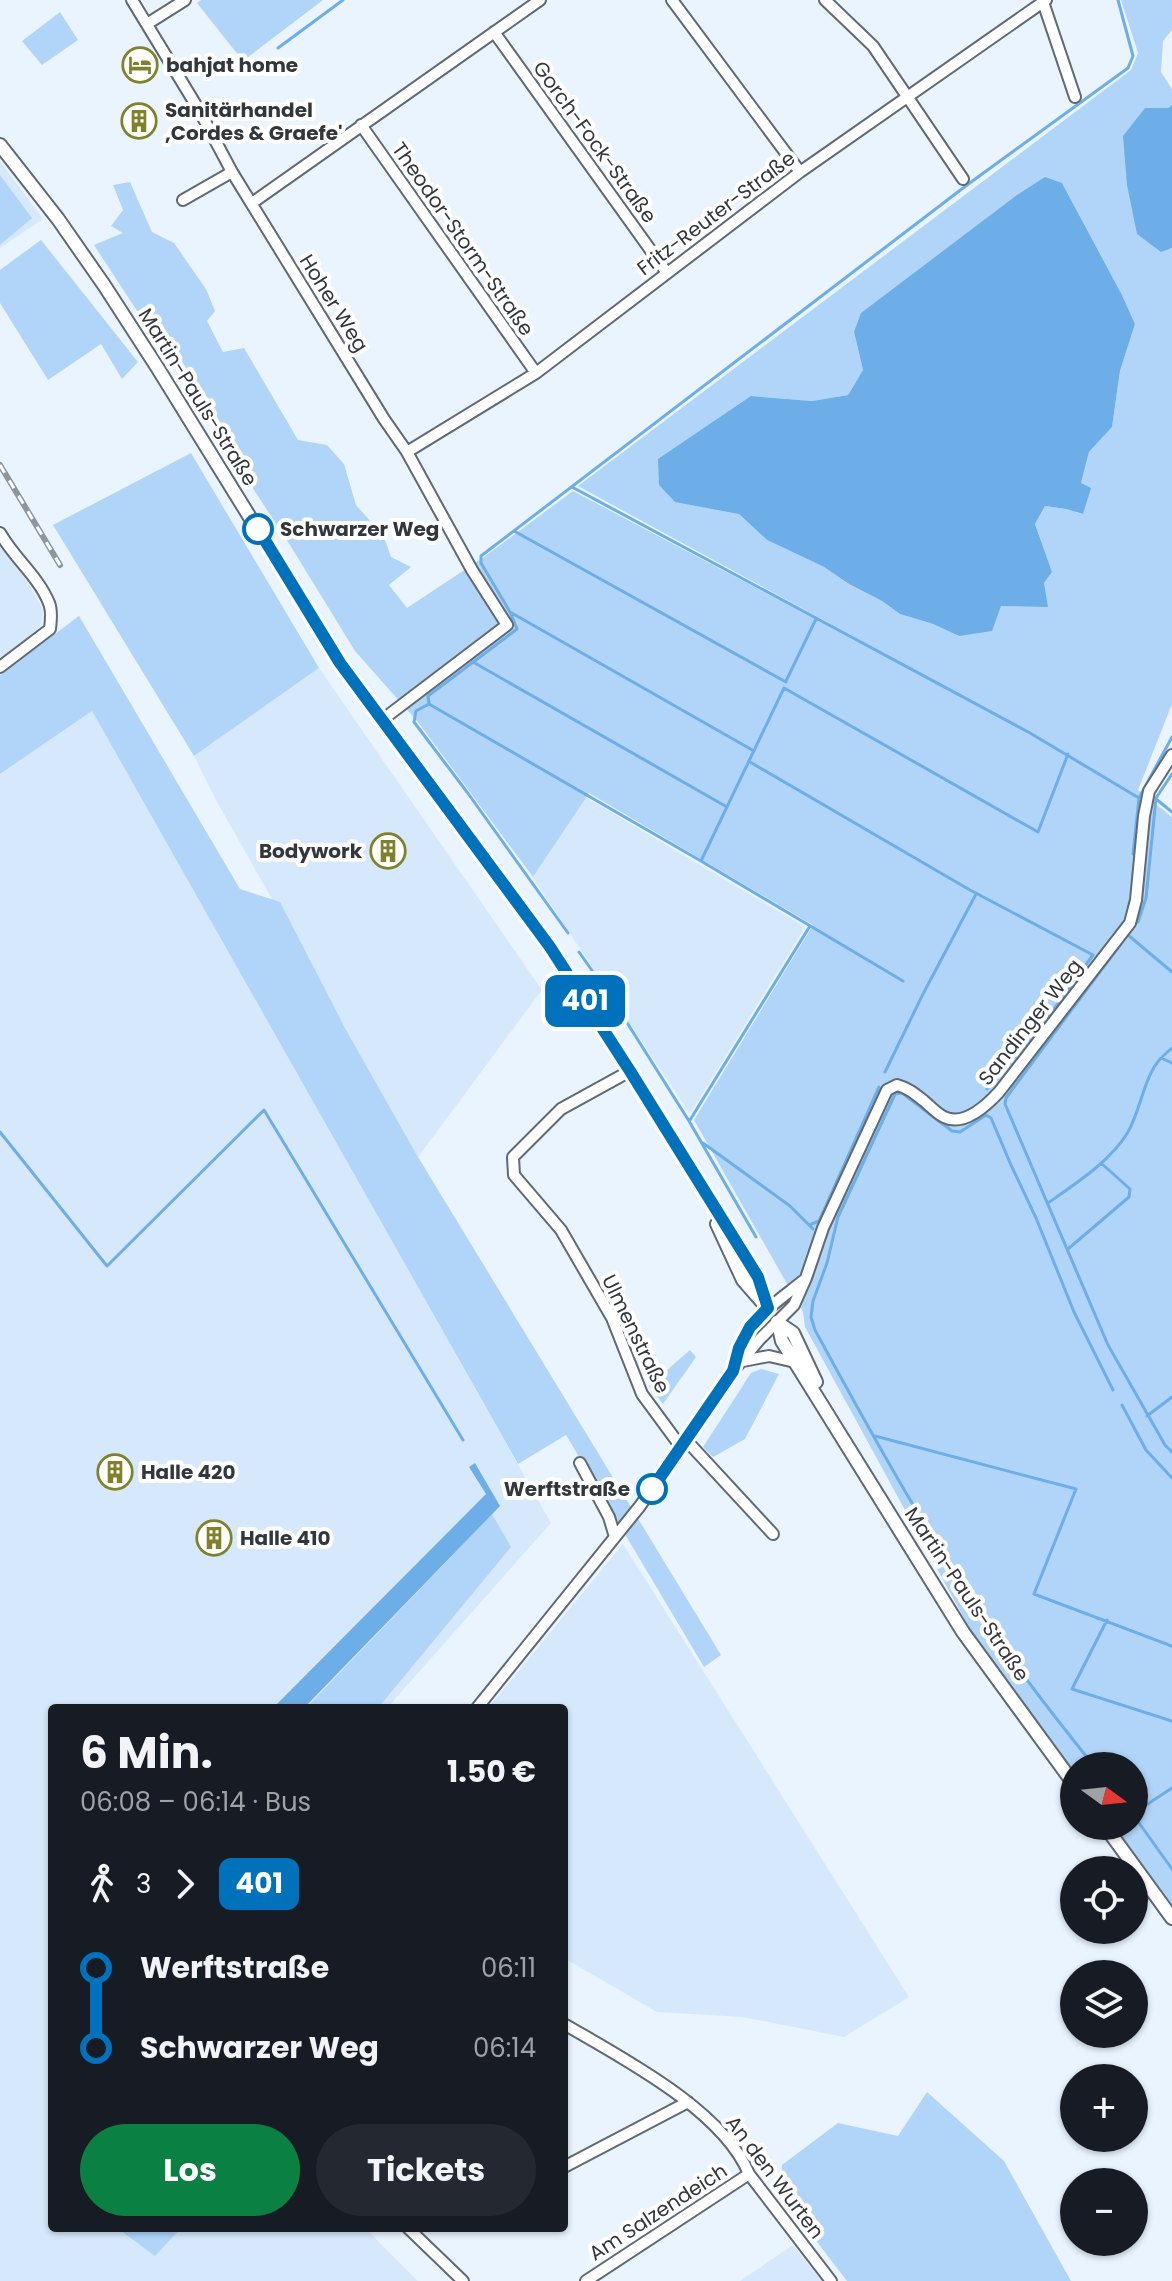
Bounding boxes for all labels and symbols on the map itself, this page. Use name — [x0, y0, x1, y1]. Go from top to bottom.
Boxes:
hotel icon: bahjat home — [121, 46, 159, 84]
place label: bahjat home — [166, 51, 298, 79]
street label: Gorch-Fock-Straße — [527, 55, 663, 229]
place label: Sanitärhandel ,Cordes & Graefe' — [165, 96, 342, 147]
building icon: Sanitärhandel ,Cordes & Graefe' — [120, 102, 158, 140]
street label: Theodor-Storm-Straße — [385, 137, 541, 341]
street label: Fritz-Reuter-Straße — [631, 144, 801, 282]
street label: Hoher Weg — [293, 249, 375, 357]
street label: Martin-Pauls-Straße — [132, 303, 264, 491]
marker: Schwarzer Weg — [243, 514, 273, 544]
place label: Schwarzer Weg — [280, 515, 439, 543]
building icon: Bodywork — [369, 832, 407, 870]
place label: Bodywork — [259, 837, 363, 865]
street label: Sandinger Weg — [972, 953, 1088, 1091]
line badge: 401 — [539, 975, 631, 1027]
street label: Ulmenstraße — [595, 1270, 677, 1398]
building icon: Halle 420 — [96, 1453, 134, 1491]
place label: Halle 420 — [141, 1458, 236, 1486]
marker: Werftstraße — [637, 1474, 667, 1504]
place label: Werftstraße — [504, 1475, 630, 1503]
street label: Martin-Pauls-Straße — [898, 1501, 1036, 1687]
building icon: Halle 410 — [195, 1519, 233, 1557]
place label: Halle 410 — [240, 1524, 331, 1552]
north arrow — [1060, 1752, 1148, 1840]
street label: An den Wurten — [719, 2109, 831, 2245]
street label: Am Salzendeich — [583, 2157, 733, 2267]

